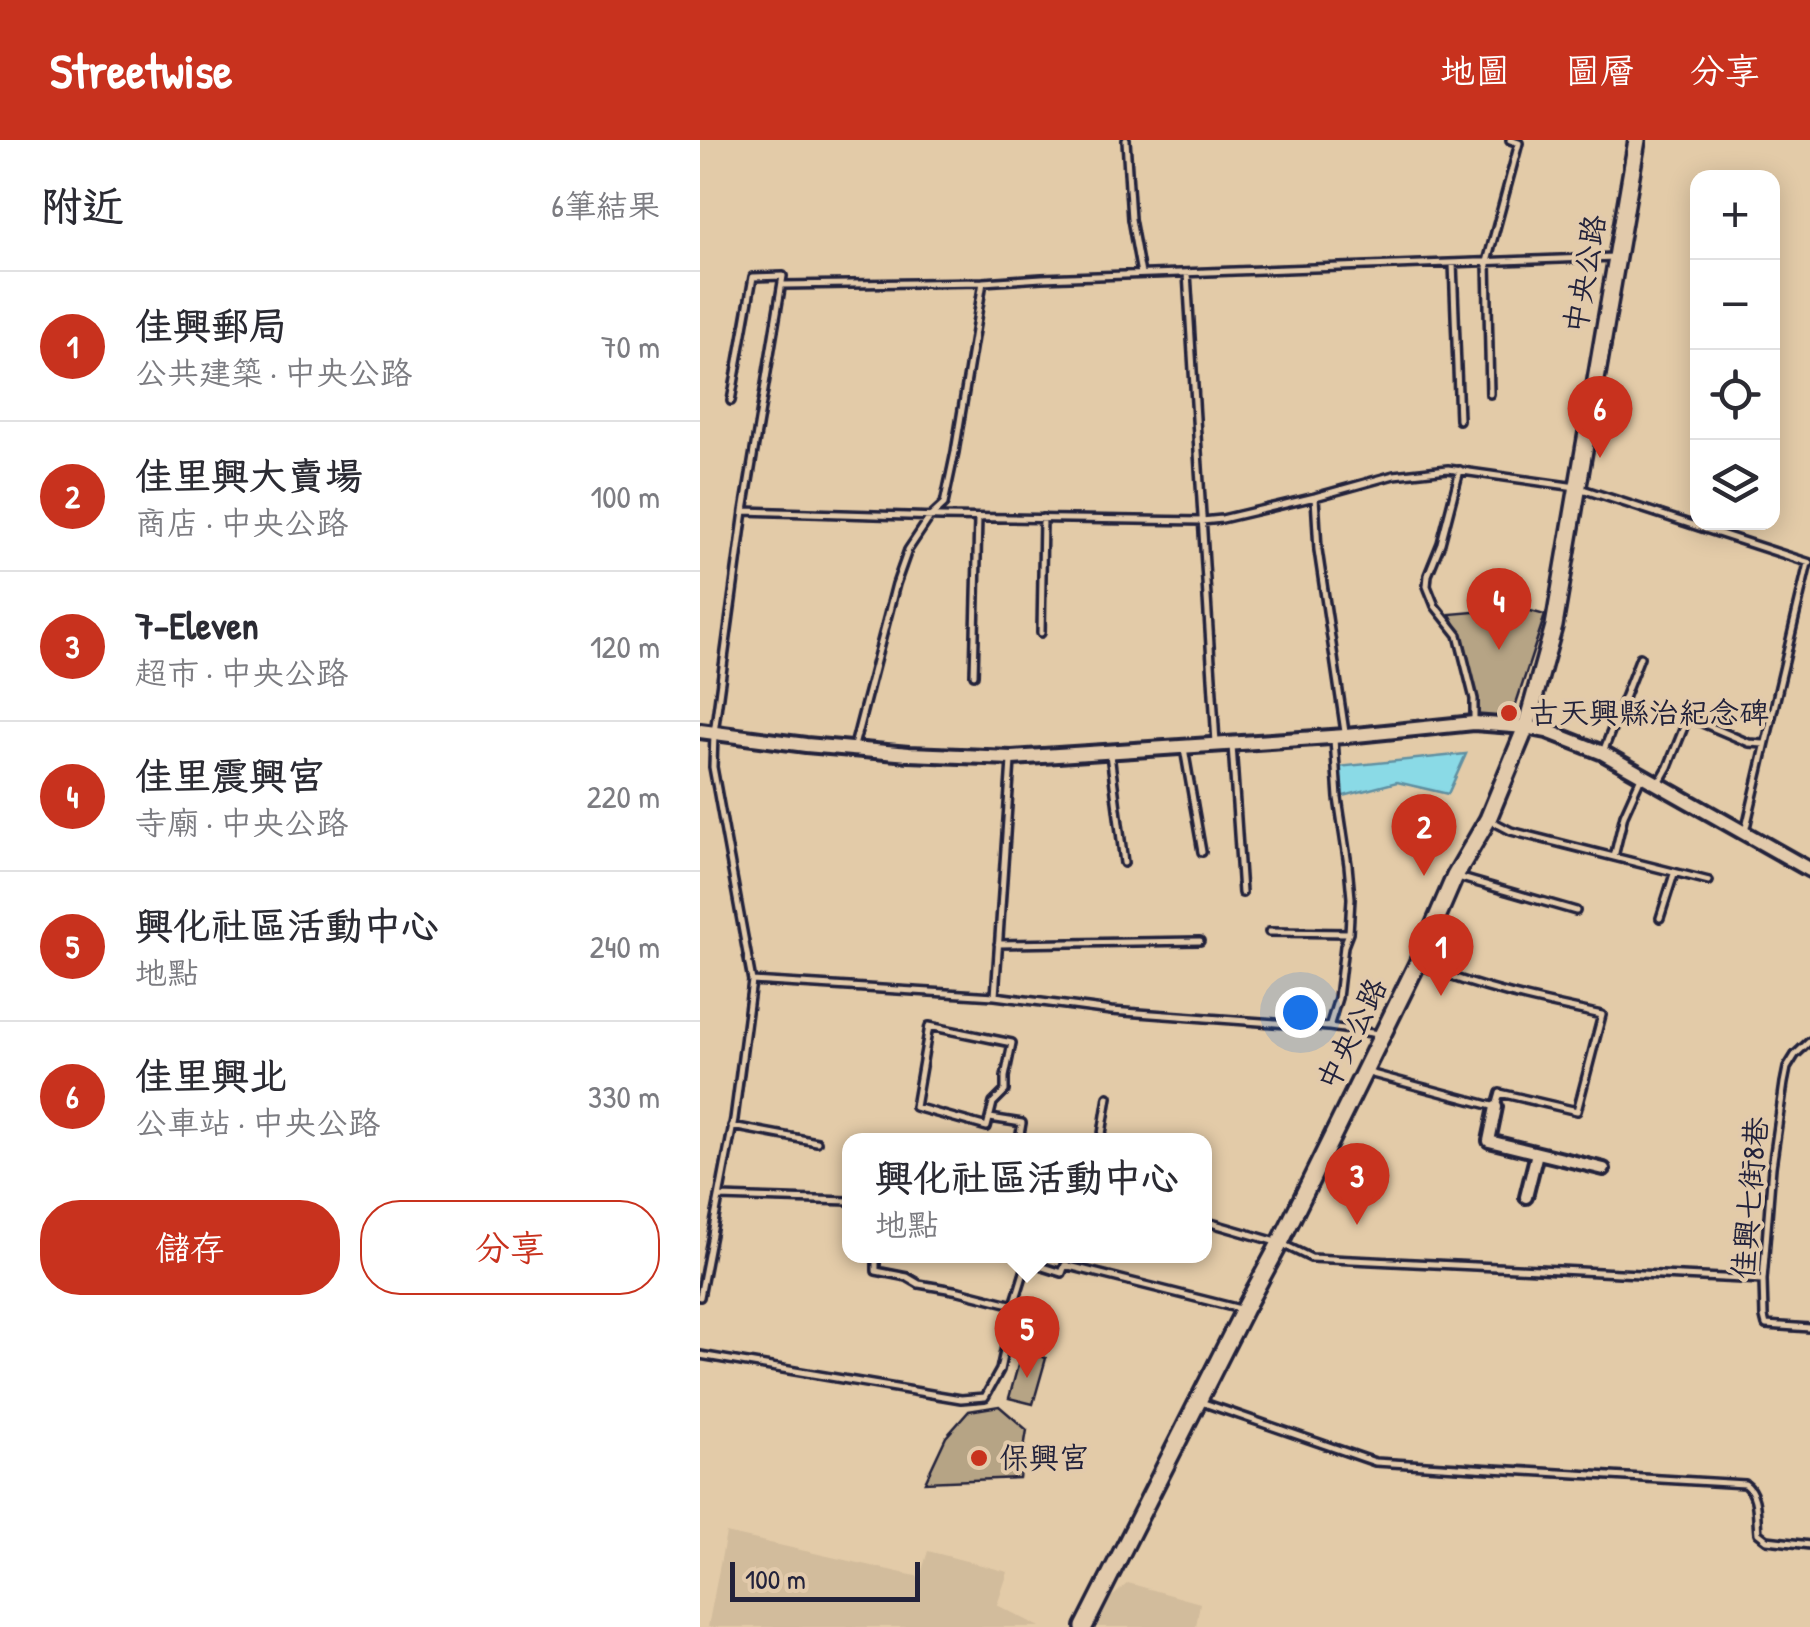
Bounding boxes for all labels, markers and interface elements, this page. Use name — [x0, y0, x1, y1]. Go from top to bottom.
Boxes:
text: Streetwise — [50, 38, 232, 103]
text: 地圖 — [1440, 47, 1510, 94]
text: 圖層 — [1565, 47, 1635, 94]
text: 分享 — [1690, 47, 1760, 94]
map controls — [1690, 170, 1780, 530]
button: + — [1690, 170, 1780, 260]
text: 附近 — [40, 177, 124, 234]
text: 6筆結果 — [551, 184, 660, 227]
street label: 中央公路 — [1554, 211, 1614, 336]
button: − — [1690, 260, 1780, 350]
text: 佳興郵局 — [135, 299, 287, 351]
text: 1 — [67, 325, 78, 368]
text: 70 m — [601, 325, 660, 368]
button: locate — [1690, 350, 1780, 440]
text: 公共建築 · 中央公路 — [135, 351, 412, 394]
pin: 6 — [1568, 376, 1632, 458]
button: layers — [1690, 440, 1780, 530]
text: 佳里興大賣場 — [135, 449, 363, 501]
text: 2 — [65, 475, 80, 518]
text: 100 m — [591, 475, 660, 518]
text: 商店 · 中央公路 — [135, 501, 348, 544]
pin: 4 — [1466, 568, 1532, 650]
text: 7-Eleven — [135, 599, 259, 651]
text: 3 — [65, 625, 80, 668]
text: 120 m — [590, 625, 660, 668]
text: 超市 · 中央公路 — [135, 651, 348, 694]
place label: 古天興縣治紀念碑 — [1529, 692, 1769, 732]
marker: 古天興縣治紀念碑 — [1498, 702, 1520, 724]
text: 佳里震興宮 — [135, 749, 325, 801]
text: 4 — [66, 775, 79, 818]
text: 220 m — [587, 775, 660, 818]
pin: 2 — [1392, 794, 1456, 876]
text: 寺廟 · 中央公路 — [135, 801, 348, 844]
text: 興化社區活動中心 — [135, 899, 439, 951]
pin: 1 — [1408, 914, 1474, 996]
text: 5 — [66, 925, 79, 968]
text: 240 m — [590, 925, 660, 968]
text: 地點 — [135, 951, 199, 994]
street label: 中央公路 — [1307, 971, 1395, 1096]
your location — [1275, 987, 1326, 1038]
text: 佳里興北 — [135, 1049, 287, 1101]
text: 6 — [66, 1075, 79, 1118]
text: 330 m — [588, 1075, 660, 1118]
text: 公車站 · 中央公路 — [135, 1101, 380, 1144]
street label: 佳興七街8巷 — [1722, 1115, 1776, 1281]
popup — [842, 1133, 1212, 1263]
pin: 3 — [1324, 1142, 1390, 1225]
text: 興化社區活動中心 — [875, 1151, 1179, 1203]
button: 儲存 — [40, 1200, 340, 1295]
button: 分享 — [360, 1200, 660, 1295]
text: 地點 — [875, 1203, 939, 1246]
pin: 5 — [994, 1296, 1060, 1378]
place label: 保興宮 — [999, 1437, 1089, 1477]
marker: 保興宮 — [968, 1447, 990, 1469]
scale bar — [730, 1557, 920, 1602]
text: 100 m — [745, 1560, 806, 1598]

